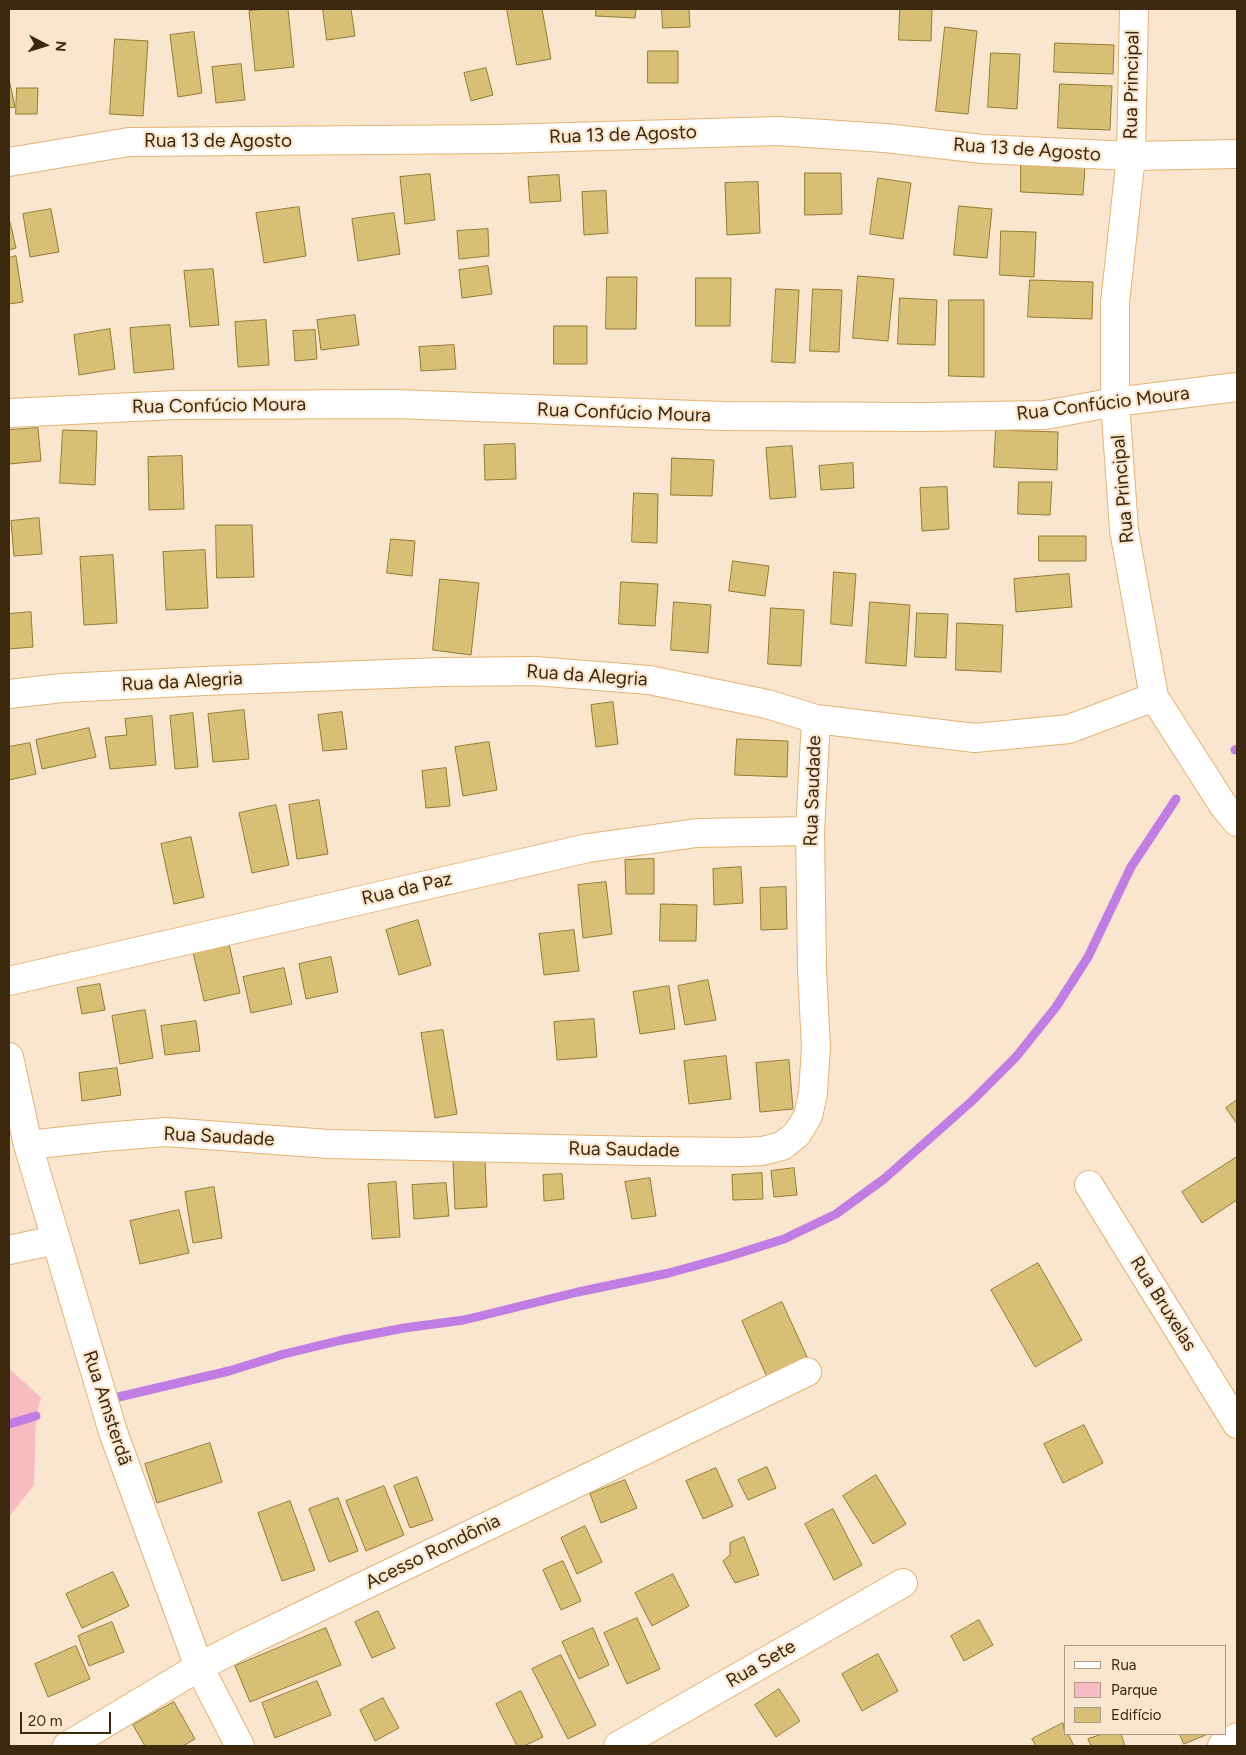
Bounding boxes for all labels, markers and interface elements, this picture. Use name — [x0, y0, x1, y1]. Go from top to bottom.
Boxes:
north arrow — [20, 20, 70, 70]
street label: Rua Principal — [1120, 30, 1144, 140]
text: N — [52, 40, 69, 52]
street label: Rua 13 de Agosto — [549, 121, 697, 149]
street label: Rua 13 de Agosto — [144, 130, 292, 152]
street label: Rua 13 de Agosto — [952, 133, 1102, 167]
street label: Rua Confúcio Moura — [1015, 382, 1191, 426]
street label: Rua Confúcio Moura — [132, 393, 306, 419]
street label: Rua Confúcio Moura — [537, 399, 711, 427]
street label: Rua Principal — [1107, 434, 1139, 544]
street label: Rua da Alegria — [526, 660, 648, 692]
street label: Rua da Alegria — [121, 667, 243, 697]
street label: Rua Saudade — [800, 735, 826, 847]
street label: Rua da Paz — [360, 868, 454, 910]
street label: Rua Saudade — [163, 1123, 275, 1151]
street label: Rua Saudade — [568, 1138, 680, 1162]
street label: Rua Bruxelas — [1125, 1252, 1201, 1356]
street label: Rua Amsterdã — [78, 1348, 136, 1468]
street label: Acesso Rondônia — [362, 1509, 504, 1595]
street label: Rua Sete — [722, 1635, 800, 1693]
legend — [1064, 1645, 1226, 1735]
text: Rua — [1111, 1656, 1136, 1674]
text: Parque — [1111, 1681, 1158, 1699]
scale bar — [22, 1702, 114, 1734]
text: Edifício — [1111, 1706, 1161, 1724]
text: 20 m — [28, 1712, 62, 1730]

